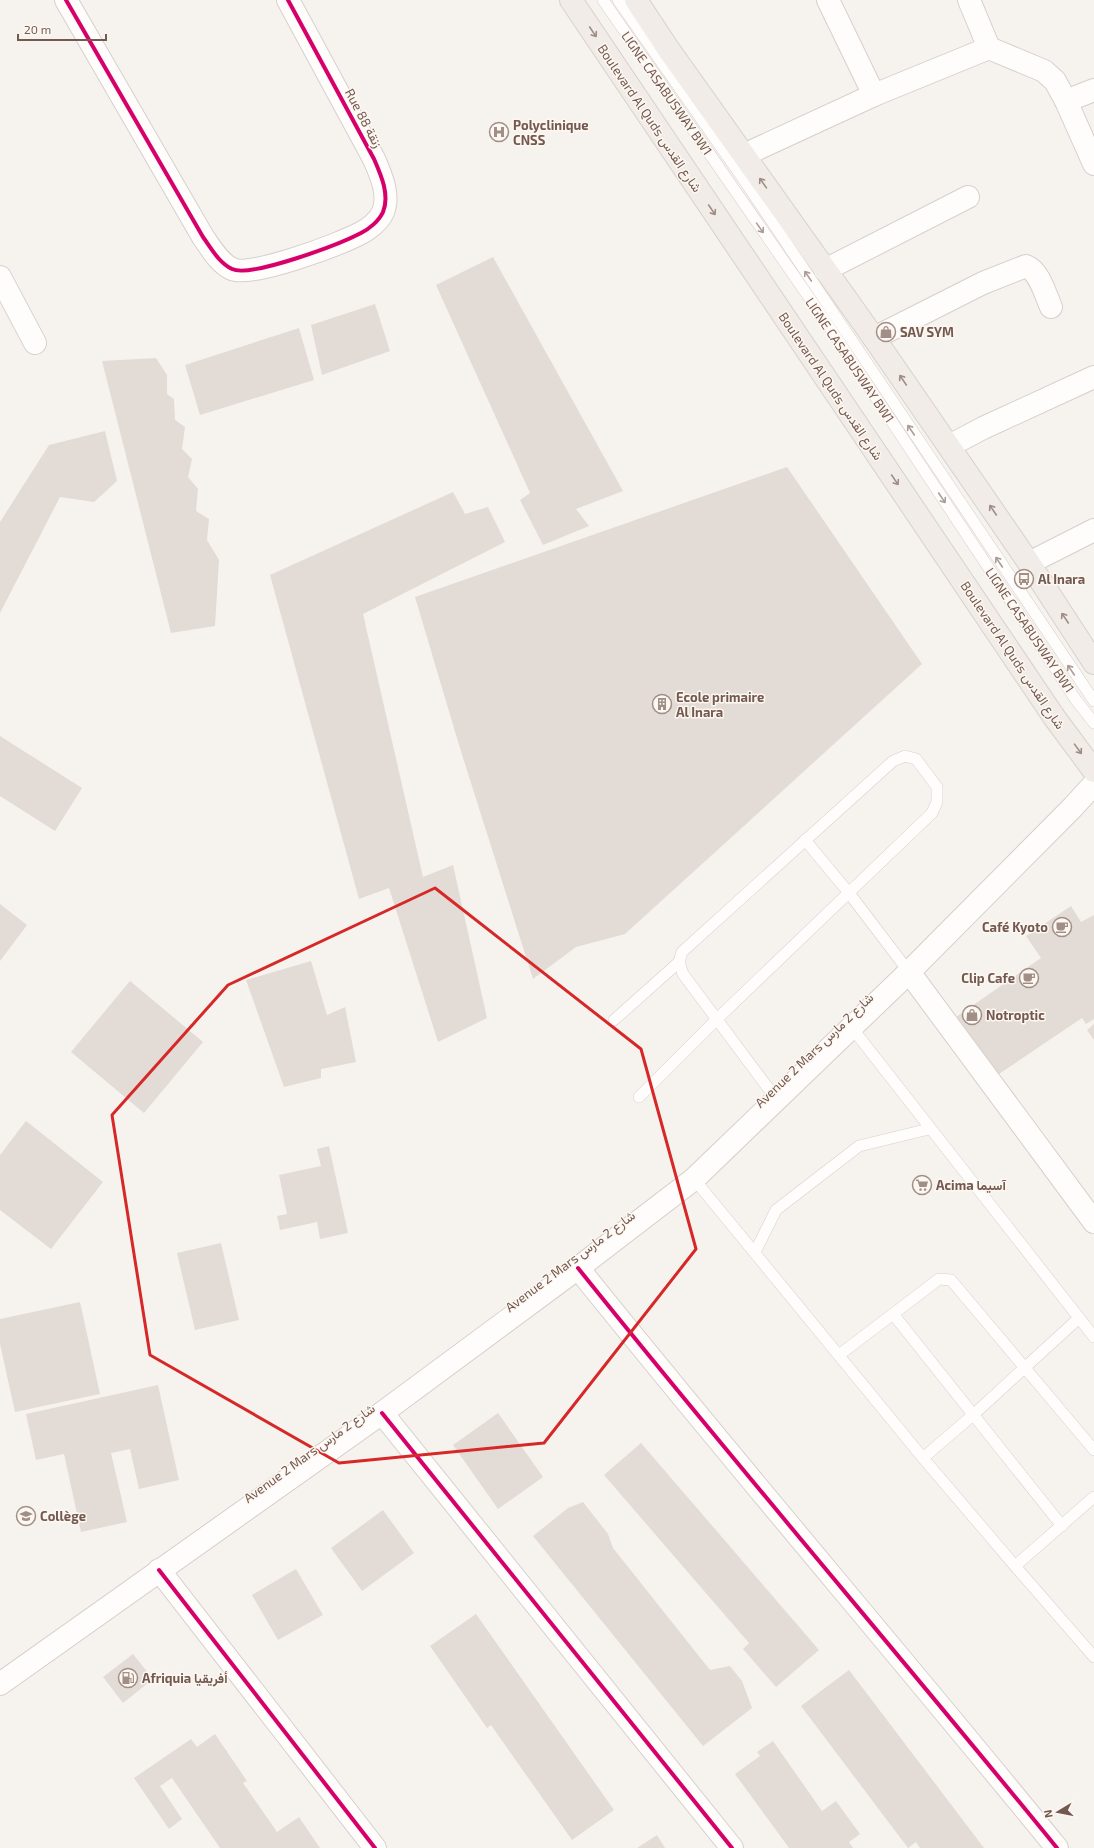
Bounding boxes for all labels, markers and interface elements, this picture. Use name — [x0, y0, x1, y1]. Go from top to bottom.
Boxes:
scale bar — [18, 16, 106, 42]
text: 20 m — [24, 22, 51, 36]
one-way arrow — [589, 27, 597, 38]
street label: LIGNE CASABUSWAY BW1 — [618, 28, 716, 158]
street label: Boulevard Al Quds شارع القدس — [593, 41, 706, 196]
street label: Rue 88 زنقة — [341, 86, 386, 151]
place label: Polyclinique CNSS — [513, 117, 588, 148]
hospital icon: Polyclinique CNSS — [488, 121, 510, 143]
one-way arrow — [759, 177, 767, 188]
one-way arrow — [709, 204, 717, 216]
one-way arrow — [756, 222, 764, 233]
one-way arrow — [804, 271, 812, 282]
street label: LIGNE CASABUSWAY BW1 — [802, 294, 898, 426]
street label: Boulevard Al Quds شارع القدس — [774, 309, 887, 464]
shop icon: SAV SYM — [875, 321, 897, 343]
place label: SAV SYM — [900, 324, 954, 340]
one-way arrow — [899, 375, 907, 386]
one-way arrow — [907, 425, 915, 436]
one-way arrow — [891, 474, 899, 485]
one-way arrow — [938, 492, 946, 503]
one-way arrow — [989, 505, 997, 516]
one-way arrow — [995, 557, 1003, 568]
street label: LIGNE CASABUSWAY BW1 — [982, 564, 1078, 696]
bus stop icon: Al Inara — [1013, 568, 1035, 590]
place label: Al Inara — [1038, 571, 1085, 587]
street label: Boulevard Al Quds شارع القدس — [956, 578, 1069, 733]
one-way arrow — [1061, 613, 1069, 624]
one-way arrow — [1067, 665, 1075, 676]
place label: Ecole primaire Al Inara — [676, 689, 764, 720]
building icon: Ecole primaire Al Inara — [651, 693, 673, 715]
one-way arrow — [1074, 744, 1082, 755]
cafe icon: Café Kyoto — [1051, 916, 1073, 938]
place label: Café Kyoto — [982, 919, 1048, 935]
cafe icon: Clip Cafe — [1018, 967, 1040, 989]
place label: Clip Cafe — [961, 970, 1015, 986]
street label: Avenue 2 Mars شارع 2 مارس — [752, 989, 878, 1112]
shop icon: Notroptic — [961, 1004, 983, 1026]
place label: Notroptic — [986, 1007, 1045, 1023]
supermarket icon: Acima آسيما — [911, 1174, 933, 1196]
place label: Acima آسيما — [936, 1177, 1007, 1193]
street label: Avenue 2 Mars شارع 2 مارس — [502, 1207, 639, 1317]
street label: Avenue 2 Mars شارع 2 مارس — [240, 1400, 379, 1508]
school or university icon: Collège — [15, 1505, 37, 1527]
place label: Collège — [40, 1508, 86, 1524]
fuel station icon: Afriquia أفريقيا — [117, 1667, 139, 1689]
place label: Afriquia أفريقيا — [142, 1670, 228, 1687]
north arrow — [1038, 1792, 1078, 1832]
text: N — [1041, 1809, 1055, 1819]

